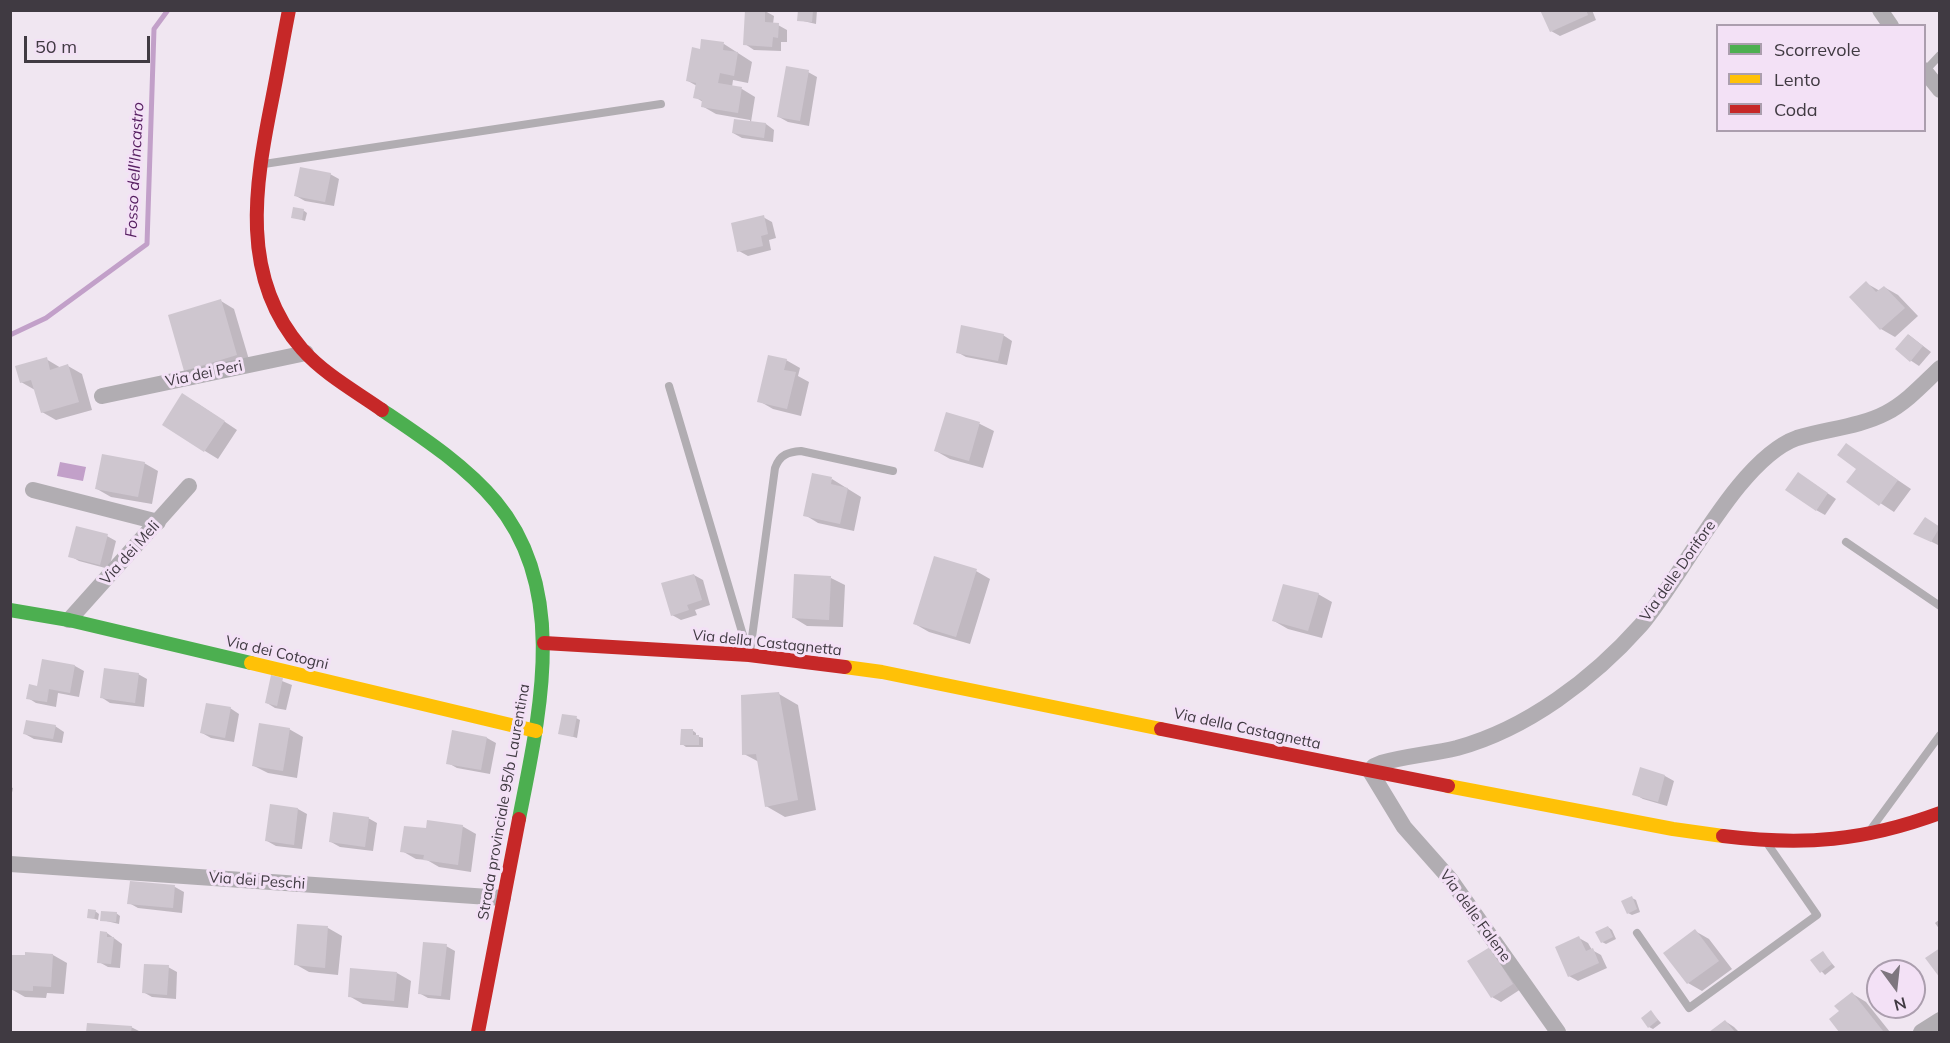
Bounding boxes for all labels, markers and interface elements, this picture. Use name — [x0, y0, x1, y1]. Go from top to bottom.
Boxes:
scale bar — [27, 24, 153, 62]
legend — [1716, 24, 1926, 132]
text: 50 m — [35, 35, 77, 58]
text: Scorrevole — [1774, 38, 1861, 61]
text: Lento — [1774, 68, 1821, 91]
text: Coda — [1774, 98, 1818, 121]
water label: Fosso dell'Incastro — [122, 102, 148, 238]
street label: Via dei Peri — [164, 357, 244, 391]
street label: Via dei Meli — [97, 517, 163, 589]
street label: Via delle Dorifore — [1636, 517, 1720, 625]
street label: Via della Castagnetta — [691, 626, 843, 660]
street label: Via dei Cotogni — [224, 632, 330, 674]
street label: Strada provinciale 95/b Laurentina — [474, 682, 534, 922]
street label: Via della Castagnetta — [1172, 705, 1322, 753]
street label: Via delle Falene — [1436, 867, 1514, 965]
street label: Via dei Peschi — [208, 869, 306, 893]
north arrow — [1866, 959, 1926, 1019]
text: N — [1892, 993, 1909, 1016]

